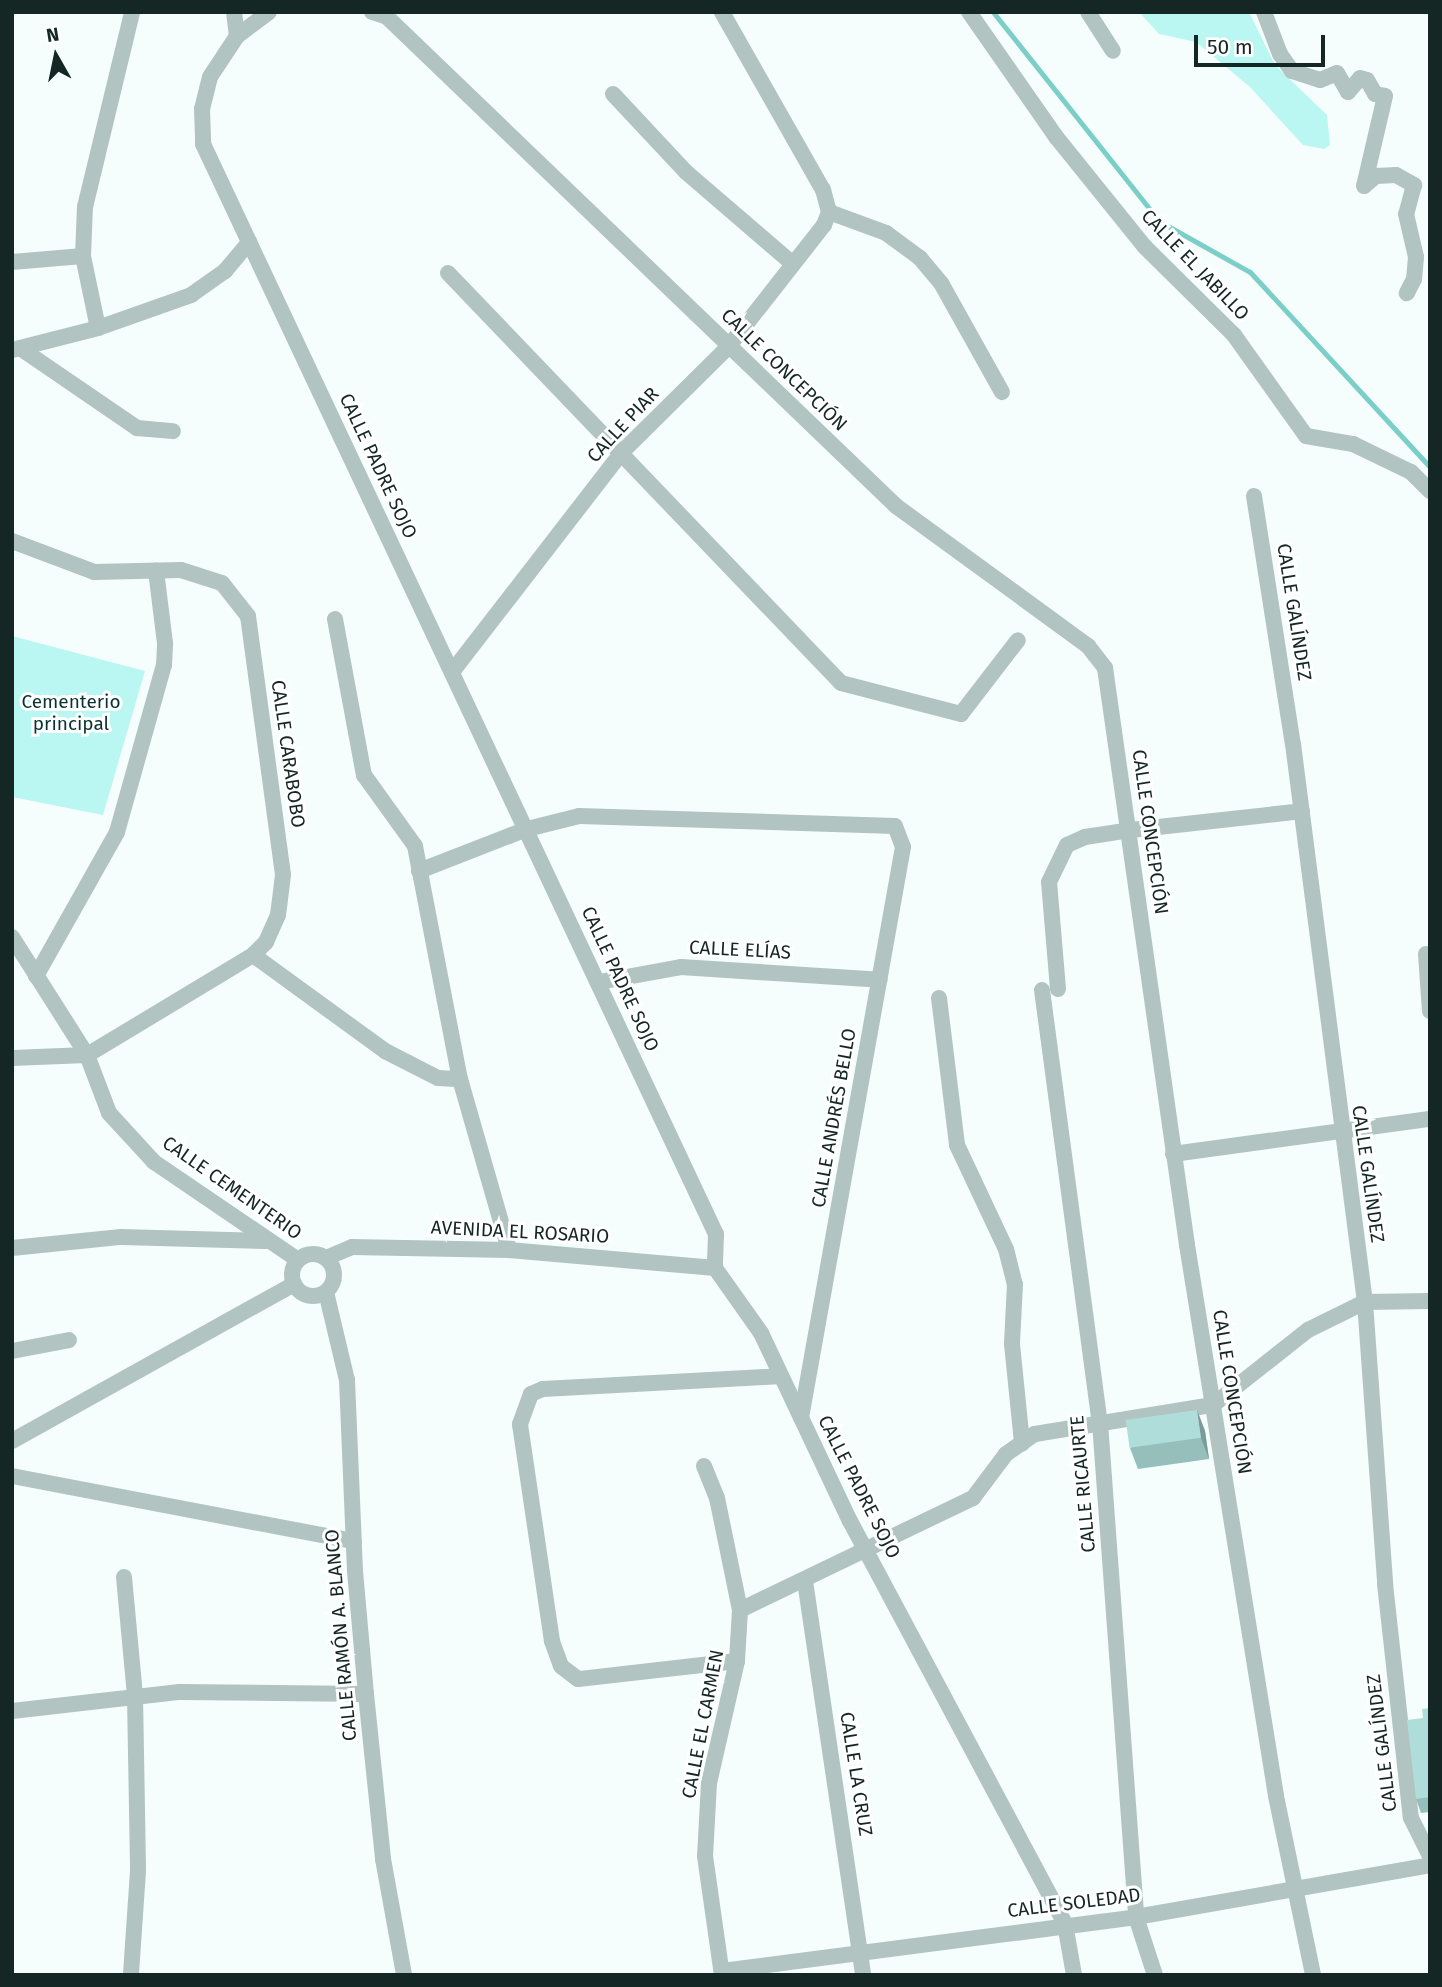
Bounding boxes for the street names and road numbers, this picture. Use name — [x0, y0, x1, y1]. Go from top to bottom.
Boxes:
street label: CALLE EL JABILLO — [1136, 205, 1254, 325]
street label: CALLE CONCEPCIÓN — [716, 304, 852, 436]
street label: CALLE PIAR — [582, 383, 664, 467]
street label: CALLE PADRE SOJO — [334, 390, 422, 542]
street label: CALLE GALÍNDEZ — [1272, 542, 1316, 682]
street label: CALLE CARABOBO — [266, 679, 310, 829]
street label: CALLE CONCEPCIÓN — [1127, 748, 1173, 916]
street label: CALLE PADRE SOJO — [576, 903, 664, 1055]
street label: CALLE ELÍAS — [688, 936, 792, 964]
street label: CALLE ANDRÉS BELLO — [807, 1027, 861, 1209]
street label: CALLE GALÍNDEZ — [1347, 1104, 1389, 1244]
street label: CALLE CEMENTERIO — [158, 1131, 306, 1245]
street label: AVENIDA EL ROSARIO — [430, 1216, 610, 1248]
street label: CALLE CONCEPCIÓN — [1208, 1308, 1256, 1476]
street label: CALLE PADRE SOJO — [813, 1412, 905, 1562]
street label: CALLE RICAURTE — [1066, 1414, 1100, 1554]
street label: CALLE RAMÓN A. BLANCO — [320, 1528, 362, 1742]
street label: CALLE EL CARMEN — [677, 1648, 729, 1800]
street label: CALLE GALÍNDEZ — [1362, 1673, 1402, 1813]
street label: CALLE LA CRUZ — [835, 1710, 877, 1838]
street label: CALLE SOLEDAD — [1006, 1884, 1142, 1922]

